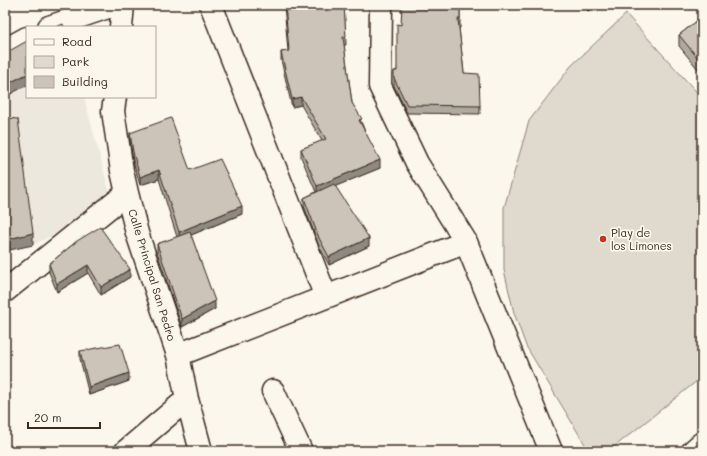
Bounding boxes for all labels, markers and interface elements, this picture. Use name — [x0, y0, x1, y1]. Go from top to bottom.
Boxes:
legend — [26, 26, 156, 98]
text: Road — [62, 33, 92, 49]
text: Park — [62, 53, 89, 69]
text: Building — [62, 73, 108, 89]
street label: Calle Principal San Pedro — [125, 207, 180, 343]
place label: Play de los Limones — [611, 225, 672, 253]
marker: Play de los Limones — [598, 234, 608, 244]
scale bar — [28, 404, 100, 430]
text: 20 m — [34, 409, 62, 425]

